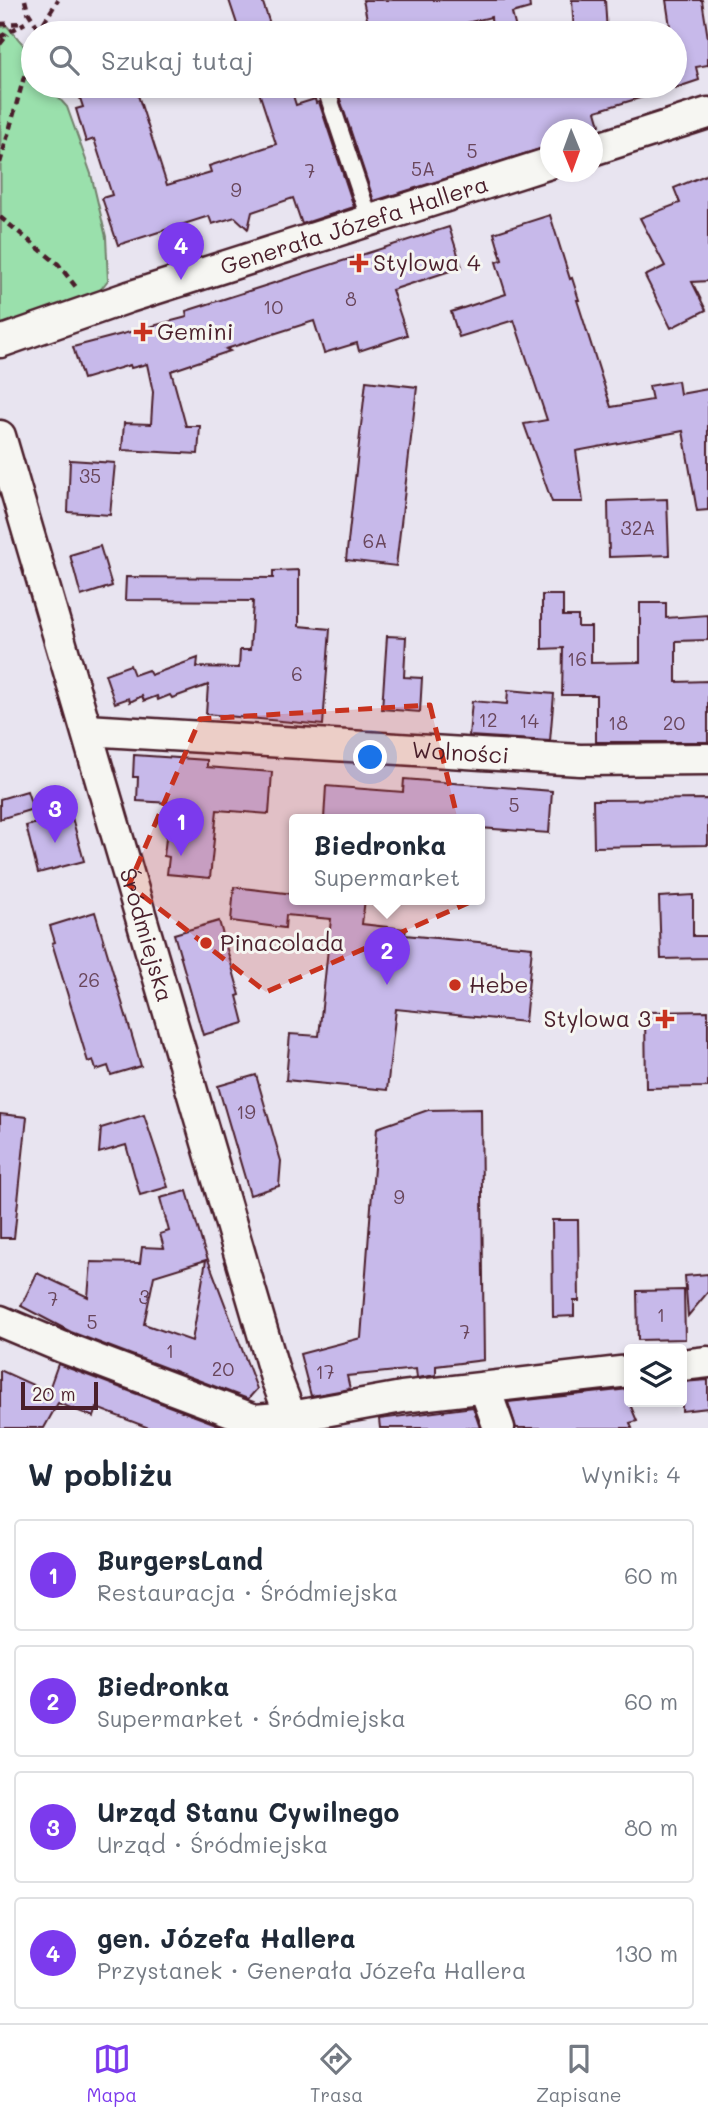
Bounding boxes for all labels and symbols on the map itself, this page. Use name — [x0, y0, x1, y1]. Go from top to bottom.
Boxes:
north arrow — [540, 119, 603, 182]
house number: 5 — [466, 138, 478, 163]
house number: 5A — [411, 156, 435, 181]
house number: 7 — [305, 158, 315, 183]
street label: Generała Józefa Hallera — [216, 168, 492, 281]
house number: 9 — [230, 177, 242, 202]
pin: 4 — [158, 222, 204, 280]
place label: Stylowa 4 — [373, 247, 481, 277]
marker: Stylowa 4 — [351, 255, 367, 271]
house number: 8 — [345, 286, 357, 311]
house number: 10 — [263, 294, 283, 319]
place label: Gemini — [157, 316, 233, 346]
marker: Gemini — [135, 324, 151, 340]
house number: 35 — [79, 463, 101, 488]
house number: 32A — [621, 515, 655, 540]
house number: 6A — [363, 528, 387, 553]
house number: 16 — [567, 646, 587, 671]
house number: 6 — [291, 661, 303, 686]
house number: 12 — [478, 707, 498, 732]
house number: 14 — [519, 708, 539, 733]
house number: 18 — [608, 710, 628, 735]
house number: 20 — [663, 710, 685, 735]
street label: Wolności — [411, 734, 510, 770]
your location — [353, 740, 387, 774]
pin: 3 — [32, 785, 78, 843]
house number: 5 — [508, 792, 520, 817]
pin: 1 — [158, 798, 204, 856]
street label: Śródmiejska — [113, 864, 181, 1005]
place label: Pinacolada — [220, 927, 344, 957]
pin: 2 — [364, 927, 410, 985]
marker: Pinacolada — [198, 935, 214, 951]
house number: 26 — [78, 967, 100, 992]
place label: Hebe — [469, 969, 529, 999]
marker: Hebe — [447, 977, 463, 993]
place label: Stylowa 3 — [543, 1003, 651, 1033]
marker: Stylowa 3 — [657, 1011, 673, 1027]
house number: 19 — [236, 1099, 256, 1124]
house number: 9 — [393, 1184, 405, 1209]
house number: 3 — [138, 1284, 150, 1309]
house number: 7 — [48, 1286, 58, 1311]
house number: 1 — [657, 1302, 665, 1327]
house number: 5 — [86, 1309, 98, 1334]
house number: 7 — [460, 1319, 470, 1344]
house number: 1 — [166, 1338, 174, 1363]
house number: 20 — [212, 1356, 234, 1381]
house number: 17 — [315, 1359, 335, 1384]
scale bar — [21, 1379, 98, 1411]

